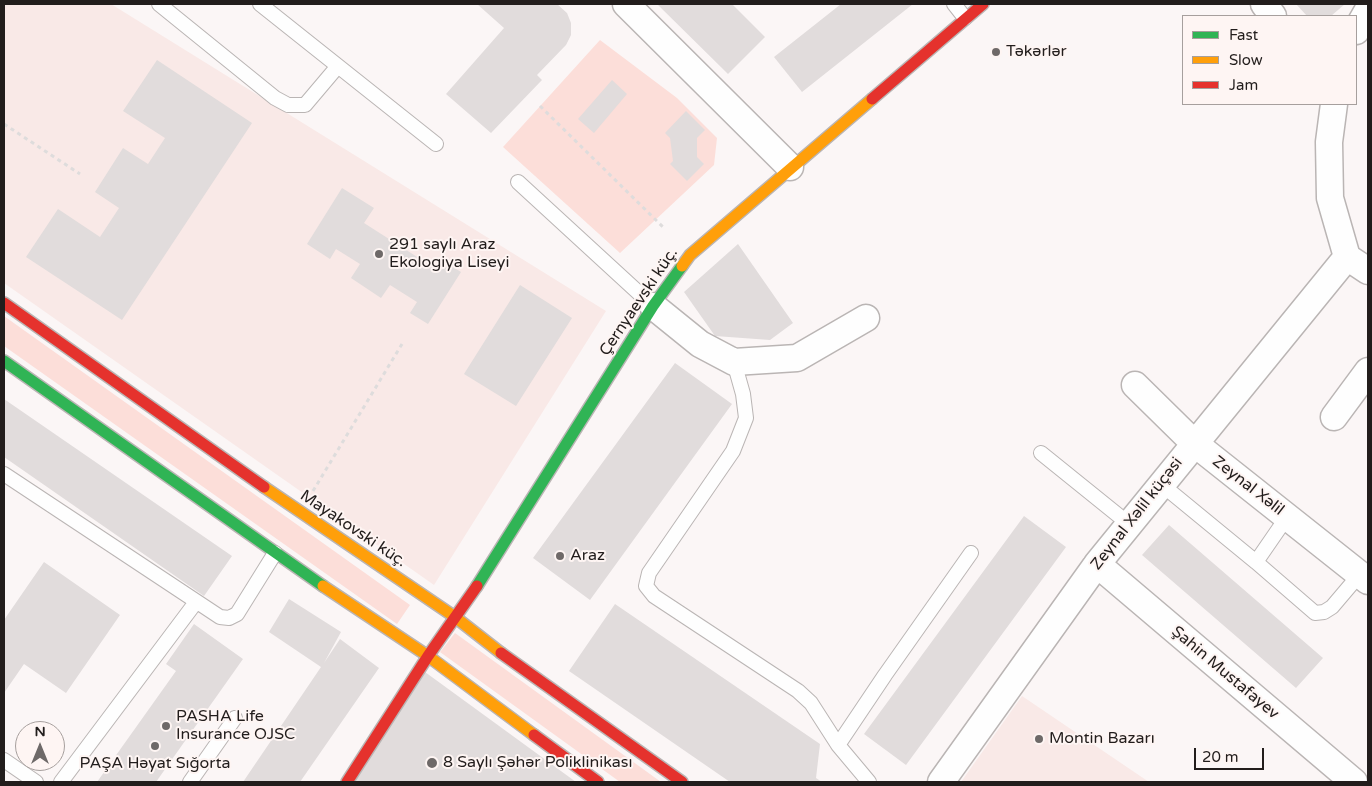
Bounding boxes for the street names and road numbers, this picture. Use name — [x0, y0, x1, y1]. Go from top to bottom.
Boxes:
street label: Çernyaevski küç. — [596, 244, 682, 360]
street label: Zeynal Xəlil — [1208, 452, 1288, 520]
street label: Zeynal Xəlil küçəsi — [1087, 454, 1187, 574]
street label: Mayakovski küç. — [296, 486, 410, 572]
street label: Şahin Mustafayev — [1167, 622, 1283, 724]

